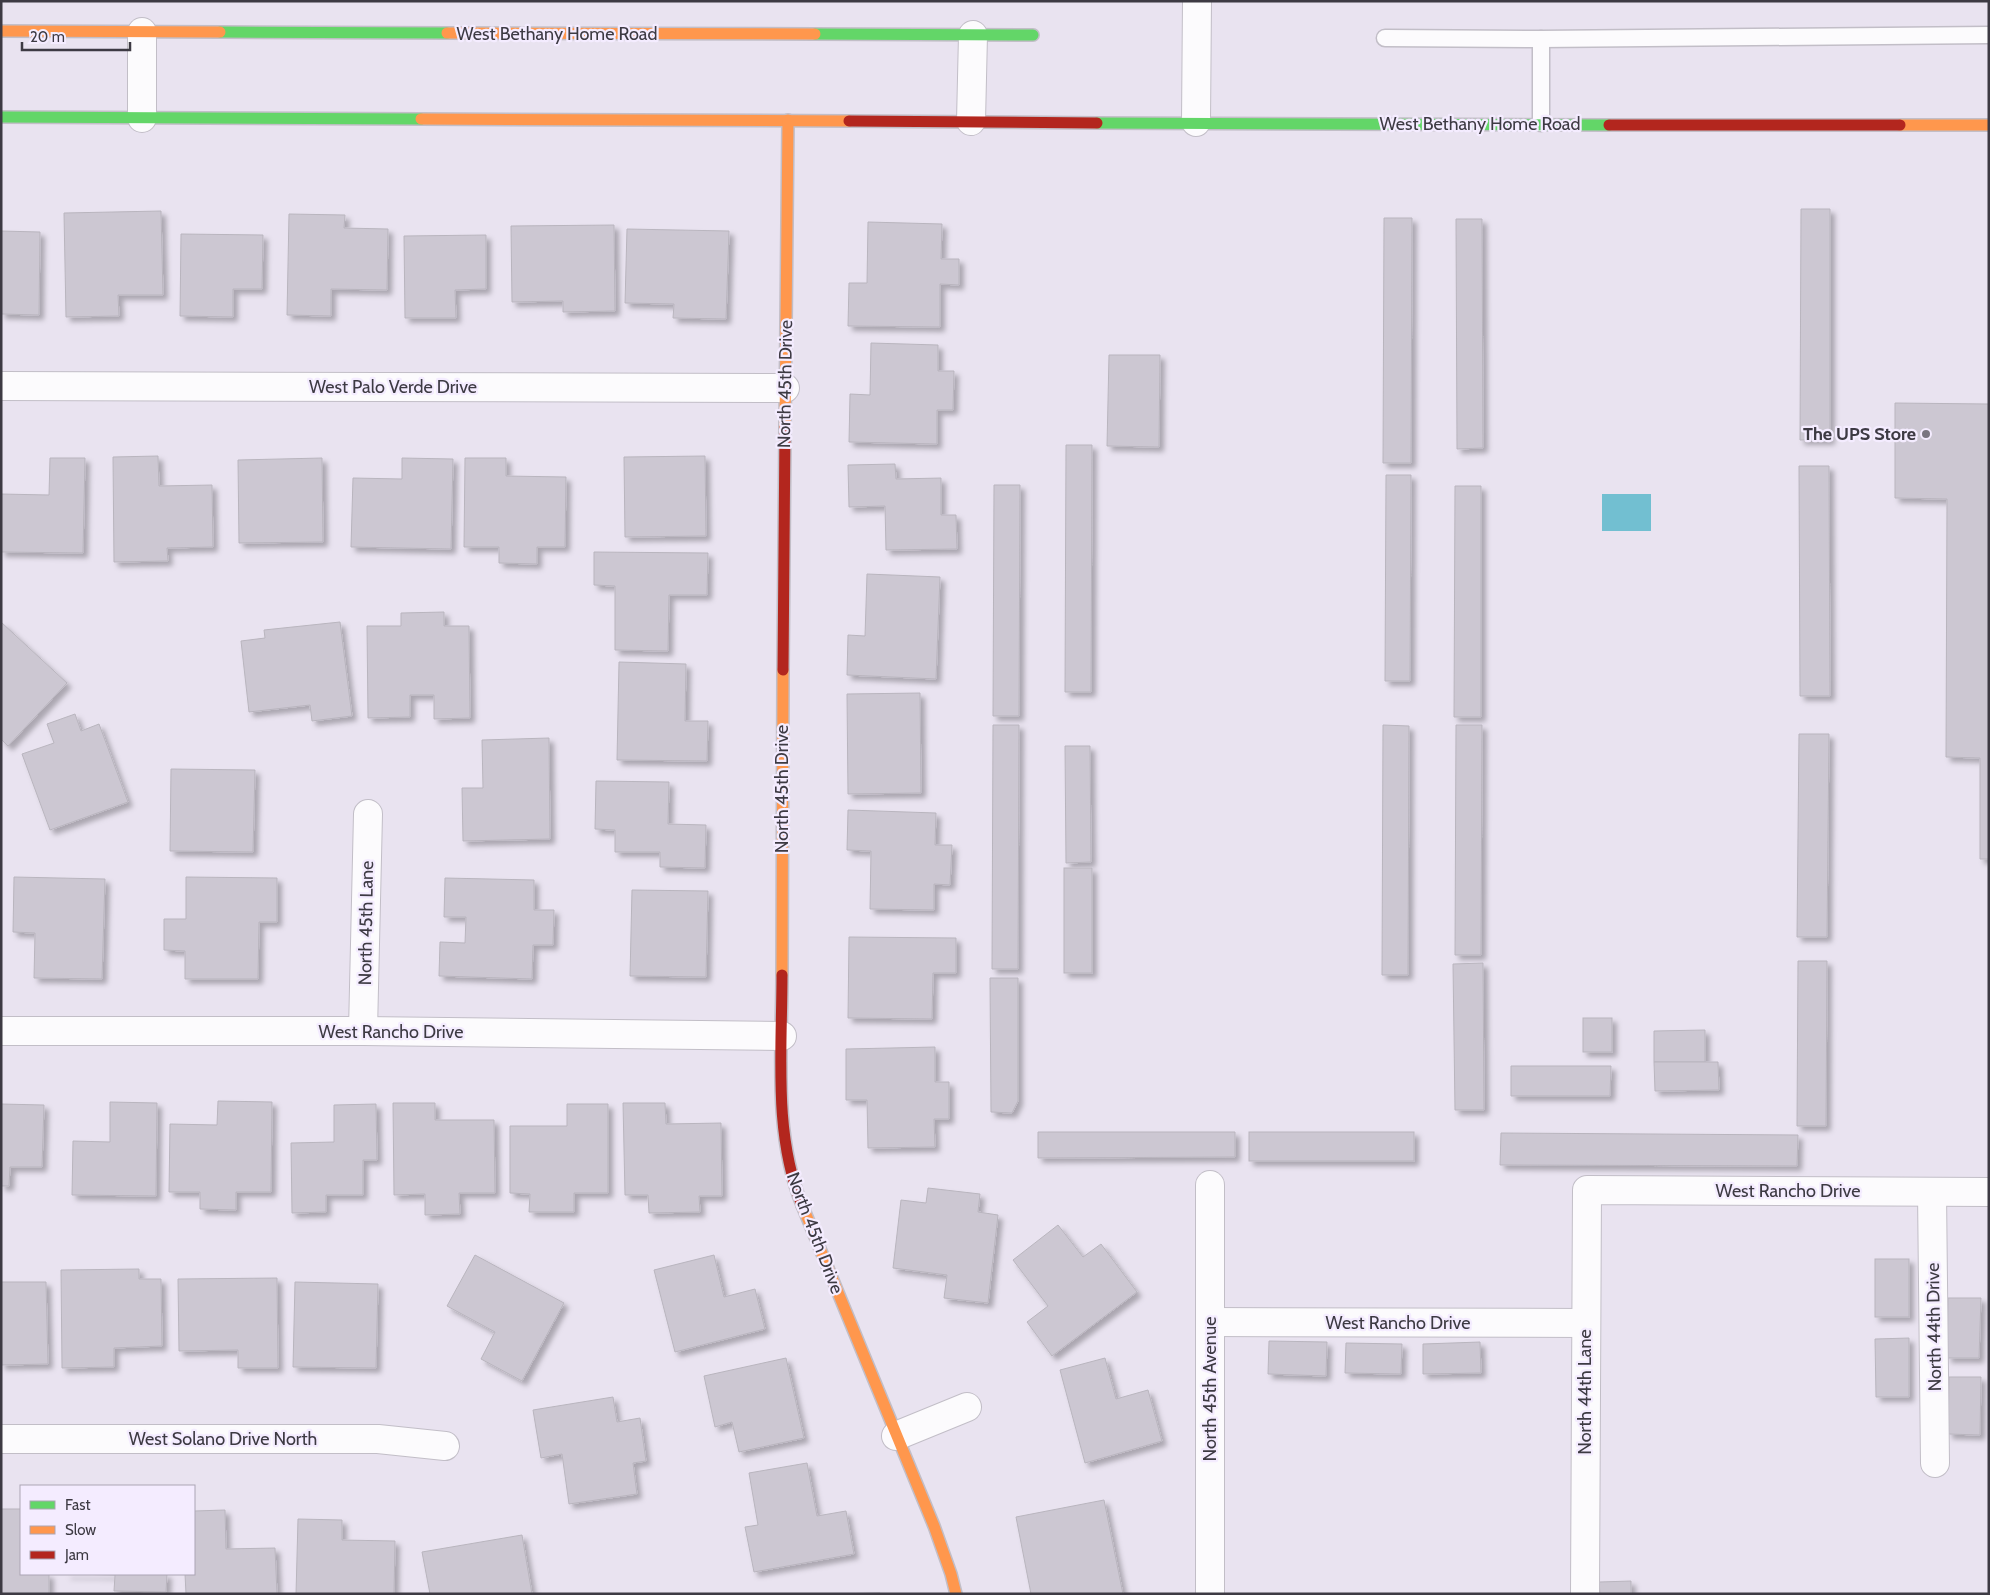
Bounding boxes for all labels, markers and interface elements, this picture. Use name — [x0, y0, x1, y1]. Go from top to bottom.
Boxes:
scale bar — [22, 20, 130, 52]
street label: West Bethany Home Road — [457, 23, 657, 45]
text: 20 m — [30, 28, 65, 46]
street label: West Bethany Home Road — [1380, 113, 1580, 135]
street label: North 45th Drive — [773, 320, 797, 448]
street label: West Palo Verde Drive — [309, 376, 477, 398]
place label: The UPS Store — [1803, 423, 1916, 445]
marker: The UPS Store — [1920, 428, 1932, 440]
street label: North 45th Drive — [771, 725, 793, 853]
street label: North 45th Lane — [354, 860, 378, 986]
street label: West Rancho Drive — [319, 1021, 463, 1043]
street label: North 45th Drive — [782, 1169, 848, 1297]
street label: West Rancho Drive — [1716, 1180, 1860, 1202]
street label: North 44th Drive — [1922, 1262, 1946, 1392]
street label: West Rancho Drive — [1326, 1312, 1470, 1334]
street label: North 45th Avenue — [1199, 1317, 1221, 1461]
street label: North 44th Lane — [1574, 1329, 1596, 1455]
street label: West Solano Drive North — [129, 1428, 317, 1450]
legend — [20, 1485, 195, 1575]
text: Fast — [65, 1496, 90, 1514]
text: Slow — [65, 1521, 96, 1539]
text: Jam — [64, 1546, 89, 1564]

